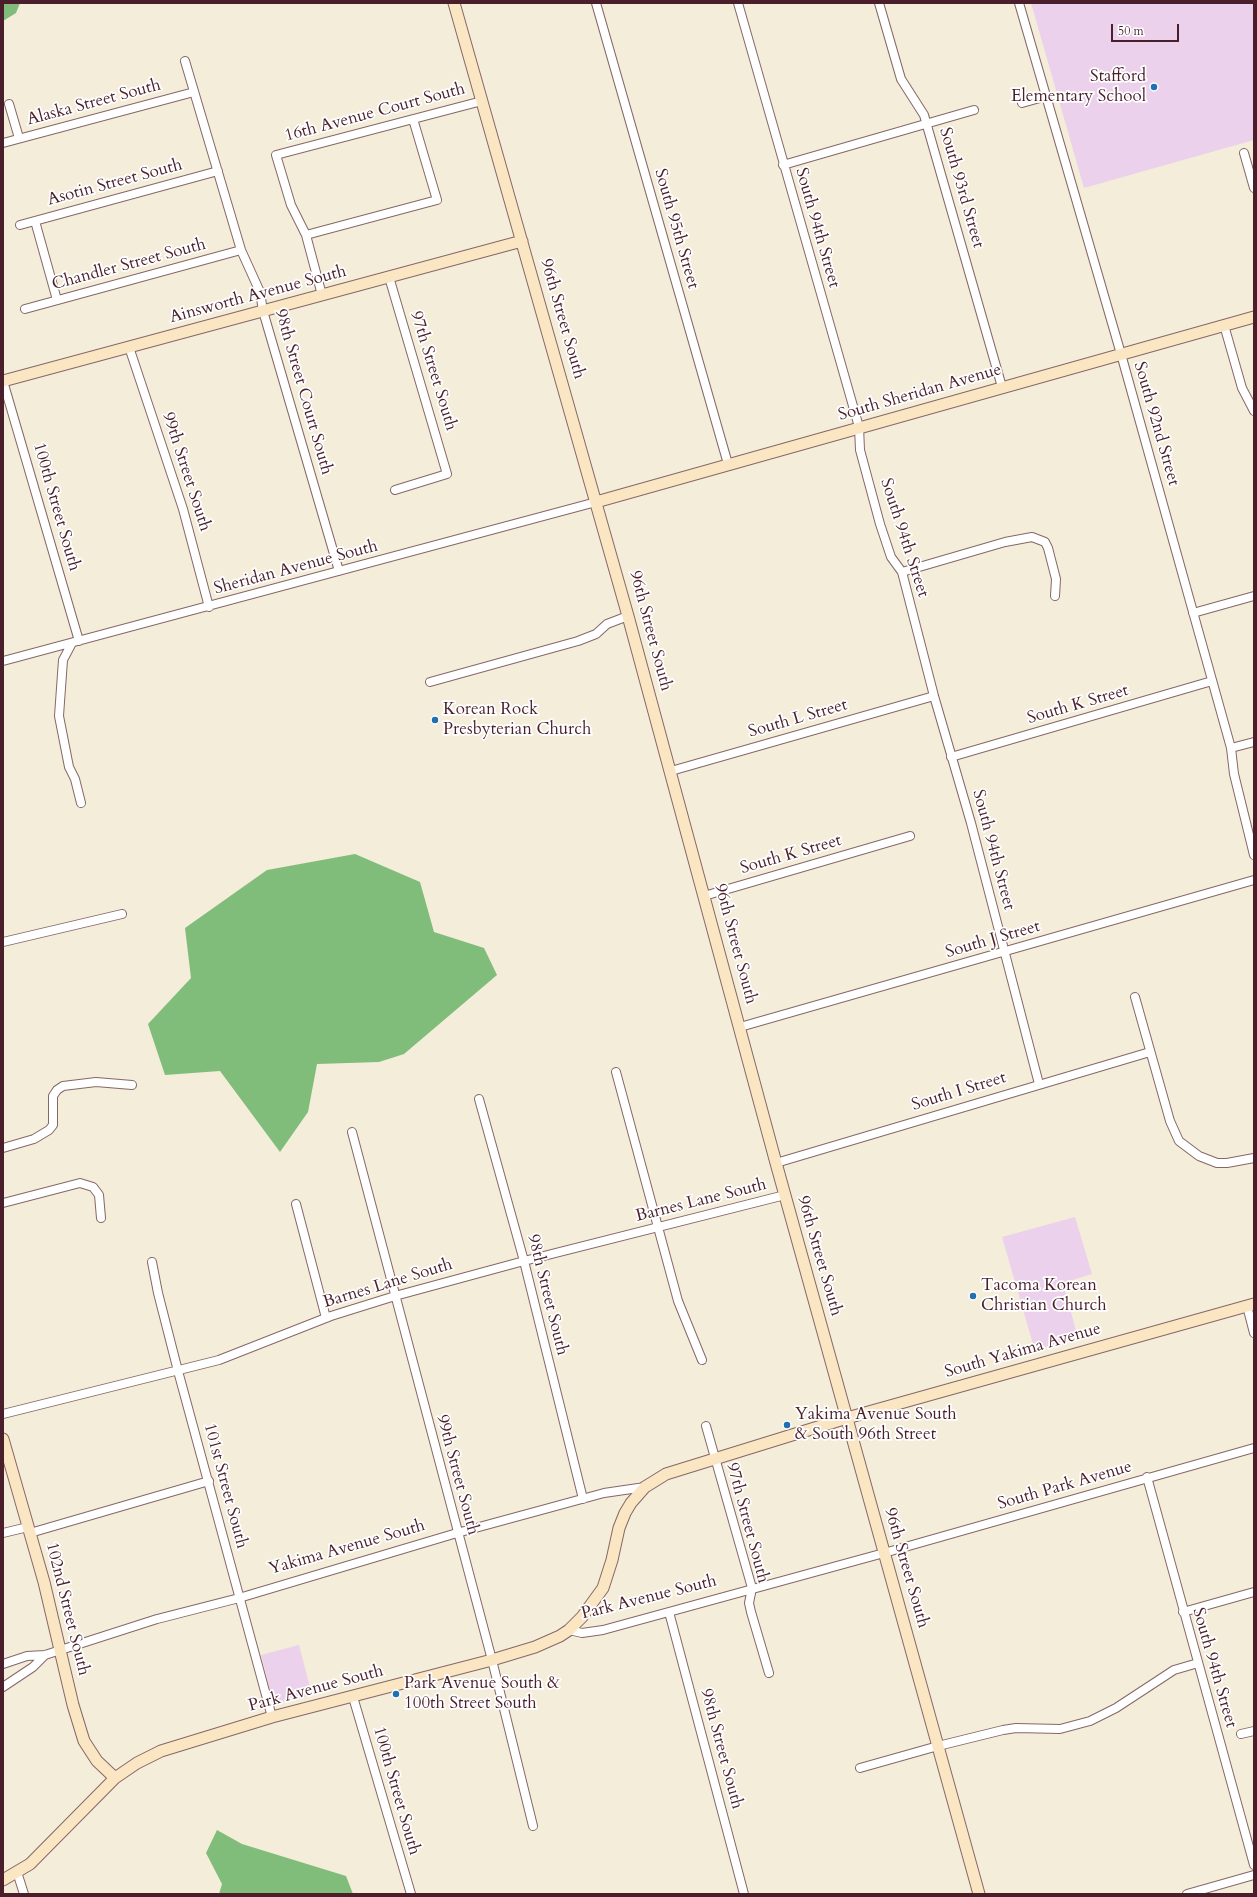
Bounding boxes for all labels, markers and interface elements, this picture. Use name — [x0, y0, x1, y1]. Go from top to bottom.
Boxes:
scale bar — [1113, 16, 1181, 42]
text: 50 m — [1118, 23, 1144, 39]
place label: Stafford Elementary School — [1011, 67, 1146, 107]
street label: Alaska Street South — [25, 75, 163, 131]
street label: 16th Avenue Court South — [283, 79, 467, 147]
marker: Stafford Elementary School — [1149, 82, 1159, 92]
street label: South 93rd Street — [934, 125, 988, 251]
street label: Asotin Street South — [45, 155, 185, 211]
street label: South 94th Street — [790, 166, 844, 290]
street label: South 95th Street — [649, 167, 703, 291]
street label: Chandler Street South — [50, 235, 208, 295]
street label: 96th Street South — [535, 257, 589, 381]
street label: Ainsworth Avenue South — [167, 262, 349, 328]
street label: 98th Street Court South — [270, 307, 336, 477]
street label: 97th Street South — [405, 309, 461, 433]
street label: South Sheridan Avenue — [836, 360, 1004, 426]
street label: South 92nd Street — [1129, 360, 1183, 488]
street label: 99th Street South — [157, 410, 215, 534]
street label: 100th Street South — [28, 440, 84, 574]
street label: South 94th Street — [875, 476, 933, 600]
street label: Sheridan Avenue South — [212, 536, 380, 600]
street label: 96th Street South — [624, 569, 676, 693]
street label: South K Street — [1025, 681, 1131, 729]
street label: South L Street — [746, 695, 850, 743]
place label: Korean Rock Presbyterian Church — [443, 700, 591, 740]
marker: Korean Rock Presbyterian Church — [430, 715, 440, 725]
street label: South 94th Street — [967, 788, 1019, 912]
street label: South K Street — [738, 831, 844, 879]
street label: 96th Street South — [709, 882, 761, 1006]
street label: South J Street — [943, 917, 1043, 963]
street label: South I Street — [909, 1068, 1009, 1116]
street label: Barnes Lane South — [633, 1175, 769, 1227]
street label: 96th Street South — [792, 1194, 846, 1318]
street label: 98th Street South — [522, 1232, 572, 1358]
street label: Barnes Lane South — [321, 1255, 455, 1313]
place label: Tacoma Korean Christian Church — [981, 1276, 1107, 1316]
marker: Tacoma Korean Christian Church — [968, 1291, 978, 1301]
street label: South Yakima Avenue — [943, 1319, 1103, 1383]
place label: Yakima Avenue South & South 96th Street — [795, 1405, 957, 1445]
street label: 99th Street South — [431, 1413, 483, 1537]
marker: Yakima Avenue South & South 96th Street — [782, 1420, 792, 1430]
street label: 101st Street South — [198, 1421, 252, 1551]
street label: South Park Avenue — [996, 1457, 1134, 1515]
street label: 97th Street South — [721, 1461, 773, 1585]
street label: 96th Street South — [879, 1506, 933, 1630]
street label: Yakima Avenue South — [267, 1516, 427, 1580]
street label: 102nd Street South — [41, 1540, 93, 1678]
street label: Park Avenue South — [579, 1571, 719, 1625]
street label: South 94th Street — [1187, 1606, 1241, 1730]
street label: Park Avenue South — [246, 1661, 386, 1717]
place label: Park Avenue South & 100th Street South — [404, 1674, 560, 1714]
street label: 98th Street South — [695, 1687, 747, 1811]
marker: Park Avenue South & 100th Street South — [391, 1689, 401, 1699]
street label: 100th Street South — [368, 1724, 424, 1858]

